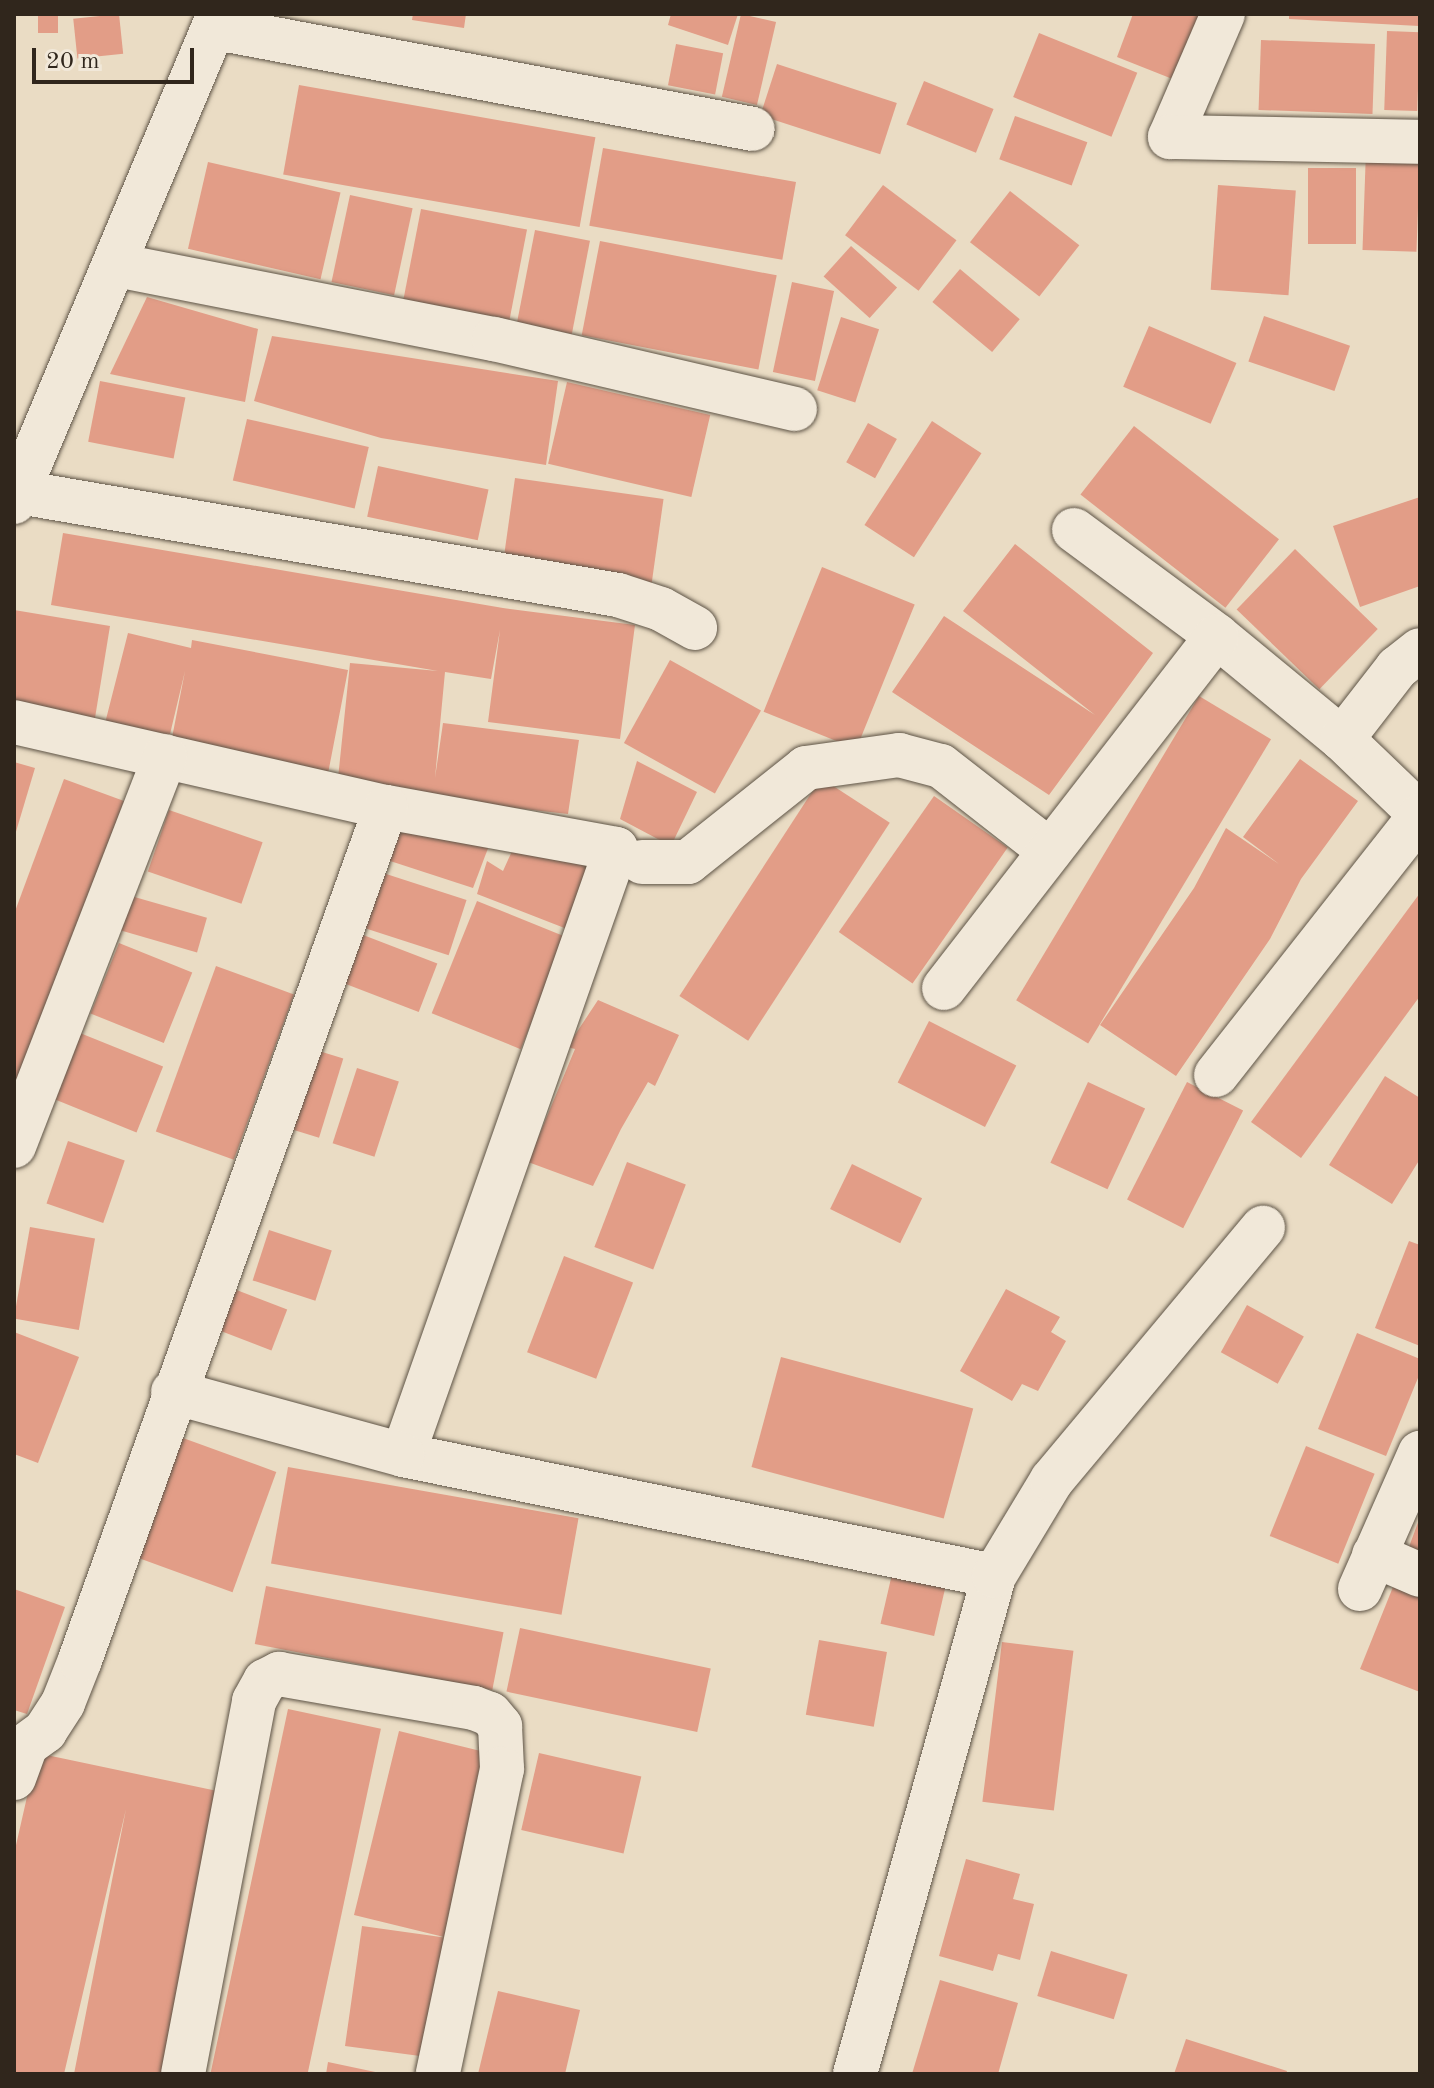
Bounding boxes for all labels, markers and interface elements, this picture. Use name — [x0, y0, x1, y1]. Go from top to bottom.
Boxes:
scale bar — [36, 32, 198, 82]
text: 20 m — [46, 50, 100, 74]

